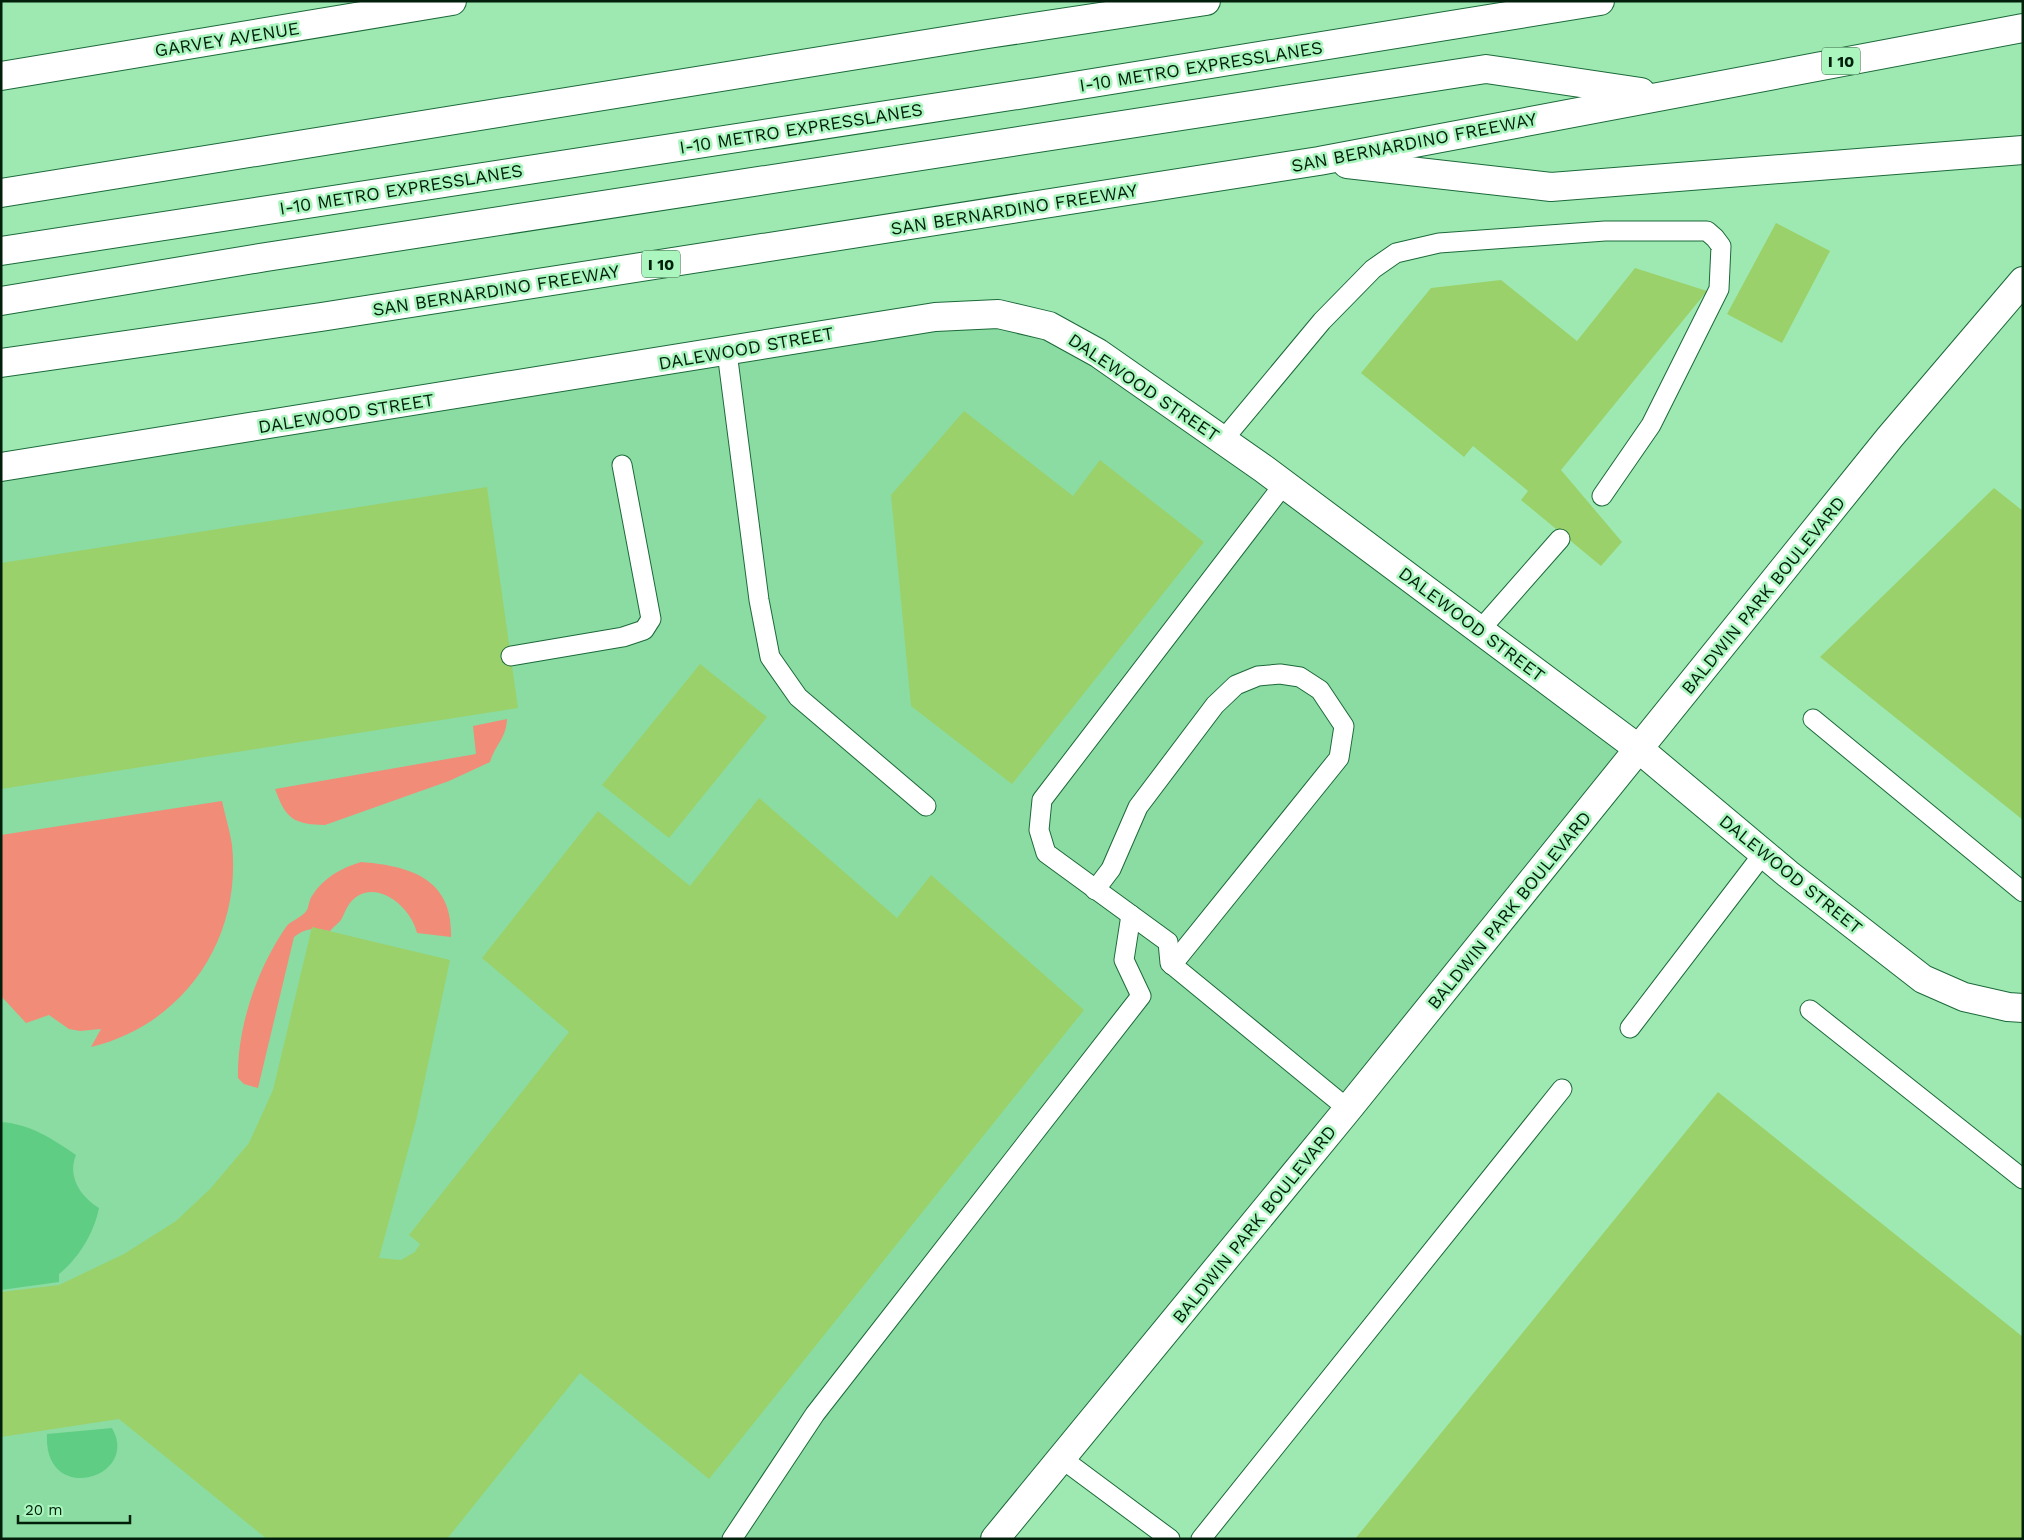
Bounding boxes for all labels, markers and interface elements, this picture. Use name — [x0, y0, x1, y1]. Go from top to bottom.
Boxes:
street label: GARVEY AVENUE — [153, 17, 301, 61]
street label: I-10 METRO EXPRESSLANES — [1078, 36, 1324, 96]
road number: I 10 — [1822, 48, 1860, 74]
street label: I-10 METRO EXPRESSLANES — [678, 98, 924, 158]
street label: SAN BERNARDINO FREEWAY — [1290, 108, 1539, 176]
street label: I-10 METRO EXPRESSLANES — [278, 159, 524, 219]
street label: SAN BERNARDINO FREEWAY — [889, 179, 1140, 239]
road number: I 10 — [642, 250, 680, 278]
street label: SAN BERNARDINO FREEWAY — [371, 260, 622, 320]
street label: DALEWOOD STREET — [657, 322, 835, 374]
street label: DALEWOOD STREET — [1065, 329, 1224, 445]
street label: DALEWOOD STREET — [257, 389, 435, 437]
street label: BALDWIN PARK BOULEVARD — [1677, 492, 1849, 698]
street label: DALEWOOD STREET — [1395, 562, 1549, 686]
street label: BALDWIN PARK BOULEVARD — [1423, 807, 1595, 1013]
street label: DALEWOOD STREET — [1715, 810, 1867, 938]
street label: BALDWIN PARK BOULEVARD — [1168, 1121, 1340, 1327]
scale bar — [18, 1492, 130, 1524]
text: 20 m — [25, 1501, 63, 1519]

